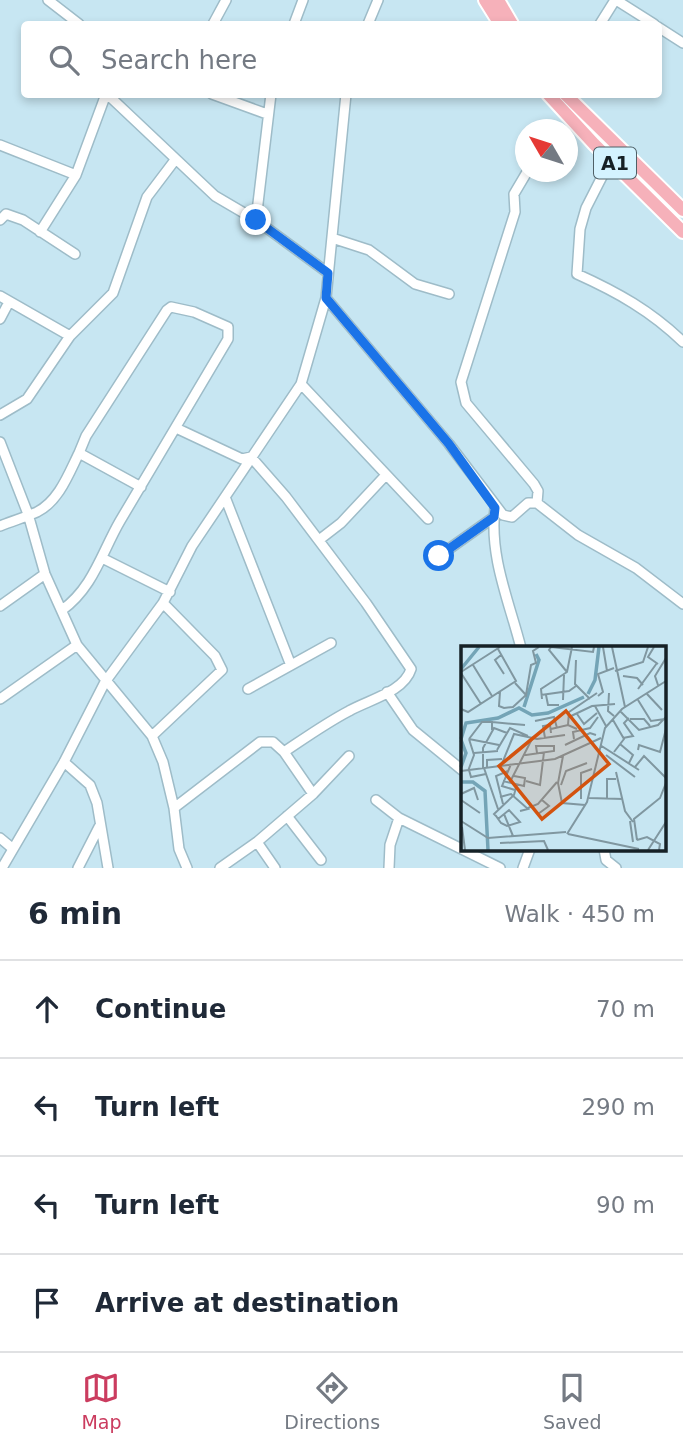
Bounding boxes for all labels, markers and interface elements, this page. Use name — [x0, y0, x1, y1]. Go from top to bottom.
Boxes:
search box — [21, 21, 662, 98]
icon: search — [45, 41, 83, 79]
text: Search here — [101, 45, 257, 75]
north arrow — [515, 119, 578, 182]
road number: A1 — [594, 148, 636, 178]
route end — [240, 204, 271, 235]
route start — [423, 540, 454, 571]
inset map — [461, 646, 666, 850]
text: 6 min — [28, 896, 122, 931]
text: Walk · 450 m — [504, 901, 655, 927]
icon: ahead — [28, 990, 66, 1028]
text: Continue — [95, 994, 226, 1024]
text: 70 m — [596, 996, 655, 1022]
icon: left — [28, 1088, 66, 1126]
text: Turn left — [95, 1092, 219, 1122]
text: 290 m — [581, 1094, 655, 1120]
icon: left — [28, 1186, 66, 1224]
text: Turn left — [95, 1190, 219, 1220]
text: 90 m — [596, 1192, 655, 1218]
icon: arrive — [28, 1284, 66, 1322]
text: Arrive at destination — [95, 1288, 399, 1318]
tab: Map — [81, 1369, 122, 1433]
tab: Directions — [284, 1369, 380, 1433]
tab: Saved — [543, 1369, 602, 1433]

